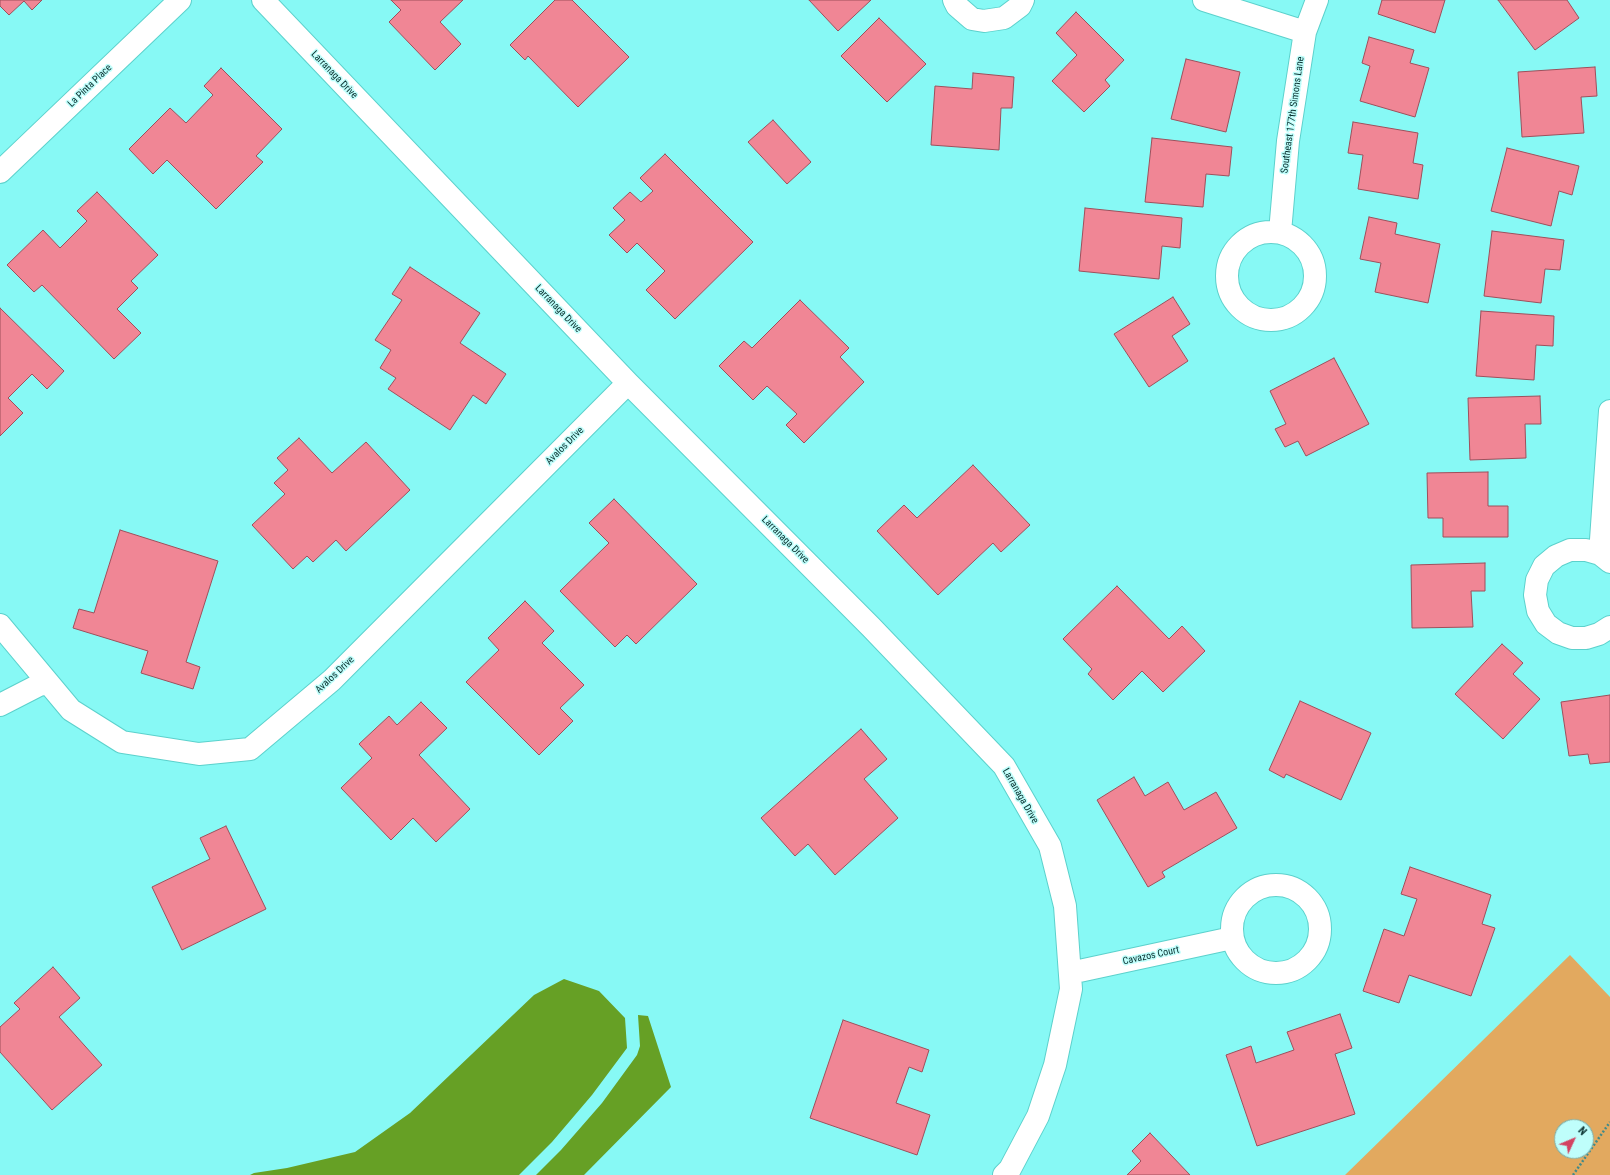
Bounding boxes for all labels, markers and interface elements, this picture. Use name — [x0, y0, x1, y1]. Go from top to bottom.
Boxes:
street label: Larranaga Drive — [308, 49, 360, 101]
street label: Southeast 177th Simons Lane — [1279, 56, 1307, 174]
street label: La Pinta Place — [66, 62, 114, 110]
street label: Larranaga Drive — [532, 283, 584, 335]
street label: Avalos Drive — [544, 425, 586, 467]
street label: Larranaga Drive — [759, 514, 811, 566]
street label: Avalos Drive — [313, 654, 357, 696]
street label: Larranaga Drive — [999, 766, 1041, 826]
street label: Cavazos Court — [1122, 944, 1180, 968]
north arrow — [1554, 1119, 1594, 1159]
text: N — [1575, 1124, 1589, 1138]

